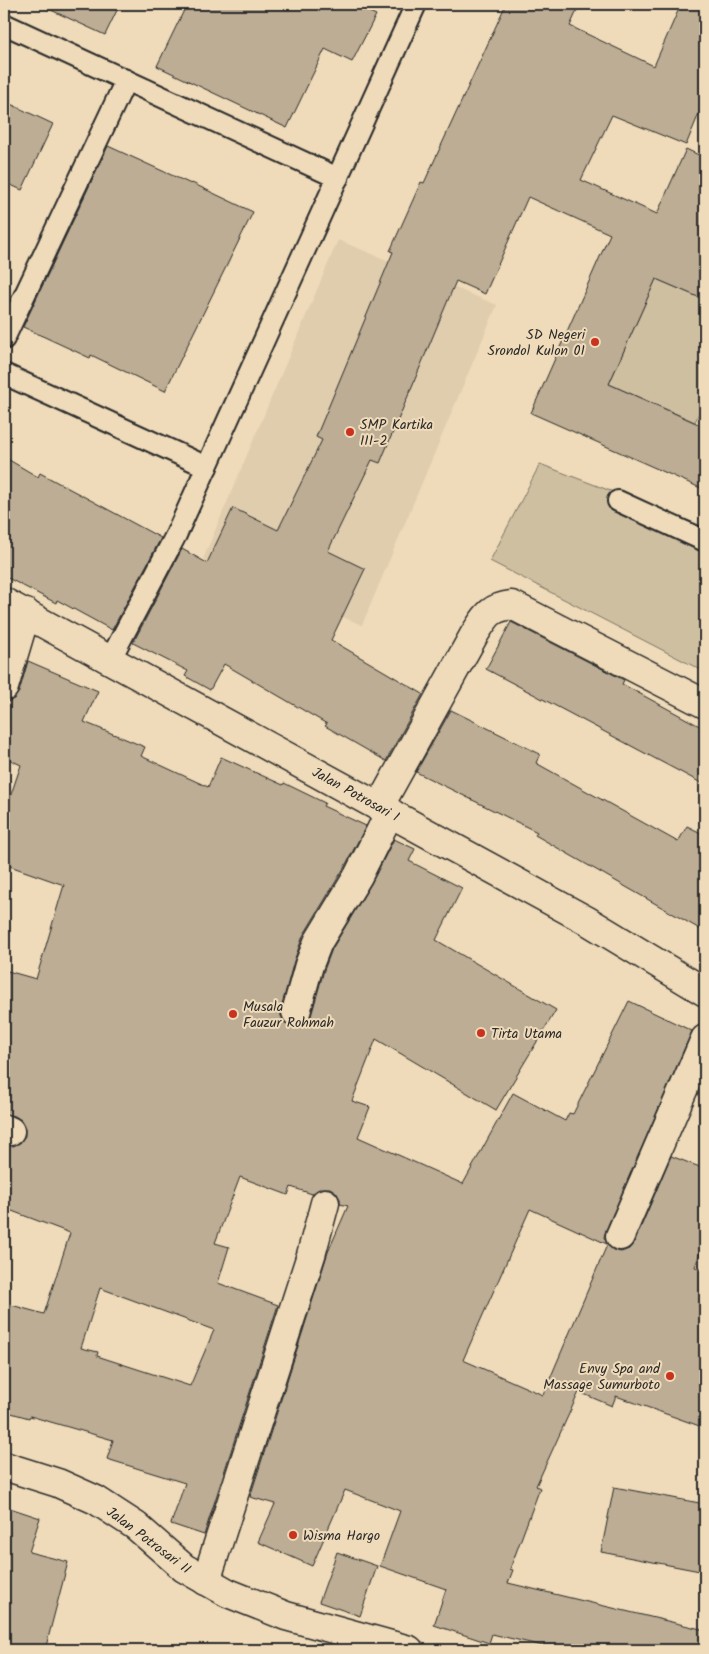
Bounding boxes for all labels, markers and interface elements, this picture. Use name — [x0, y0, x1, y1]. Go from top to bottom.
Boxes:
place label: SD Negeri Srondol Kulon 01 — [488, 324, 586, 362]
marker: SD Negeri Srondol Kulon 01 — [589, 336, 601, 348]
place label: SMP Kartika III-2 — [360, 414, 433, 452]
marker: SMP Kartika III-2 — [344, 426, 356, 438]
street label: Jalan Potrosari I — [308, 762, 403, 828]
place label: Musala Fauzur Rohmah — [243, 996, 334, 1034]
marker: Musala Fauzur Rohmah — [227, 1008, 239, 1020]
place label: Tirta Utama — [491, 1023, 562, 1045]
marker: Tirta Utama — [475, 1027, 487, 1039]
place label: Envy Spa and Massage Sumurboto — [543, 1358, 661, 1396]
marker: Envy Spa and Massage Sumurboto — [664, 1370, 676, 1382]
street label: Jalan Potrosari II — [101, 1502, 195, 1580]
place label: Wisma Hargo — [303, 1525, 380, 1547]
marker: Wisma Hargo — [287, 1529, 299, 1541]

